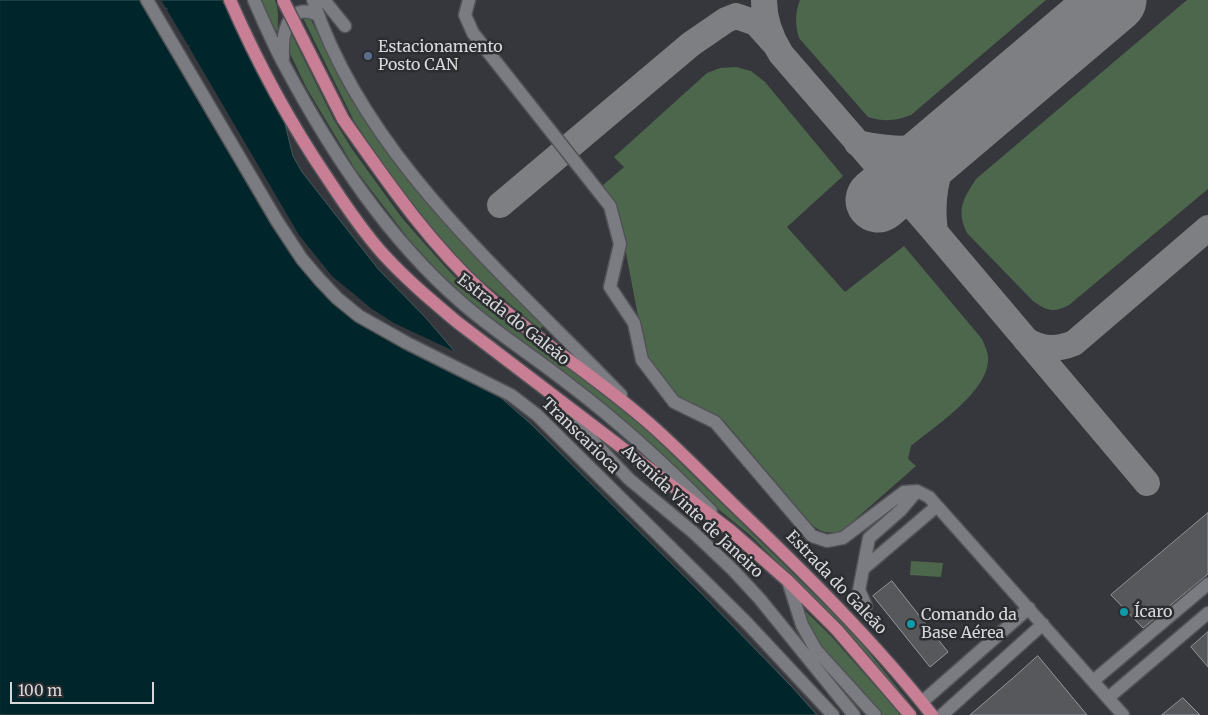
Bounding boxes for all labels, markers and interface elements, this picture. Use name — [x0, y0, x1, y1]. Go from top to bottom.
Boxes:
place label: Estacionamento Posto CAN — [378, 37, 503, 75]
marker: Estacionamento Posto CAN — [362, 50, 374, 62]
street label: Estrada do Galeão — [453, 270, 573, 370]
street label: Transcarioca — [537, 394, 623, 478]
street label: Avenida Vinte de Janeiro — [618, 442, 766, 582]
street label: Estrada do Galeão — [782, 527, 890, 639]
place label: Ícaro — [1134, 602, 1172, 622]
place label: Comando da Base Aérea — [921, 605, 1017, 643]
marker: Ícaro — [1118, 606, 1130, 618]
marker: Comando da Base Aérea — [905, 618, 917, 630]
scale bar — [12, 672, 156, 704]
text: 100 m — [18, 681, 62, 700]

